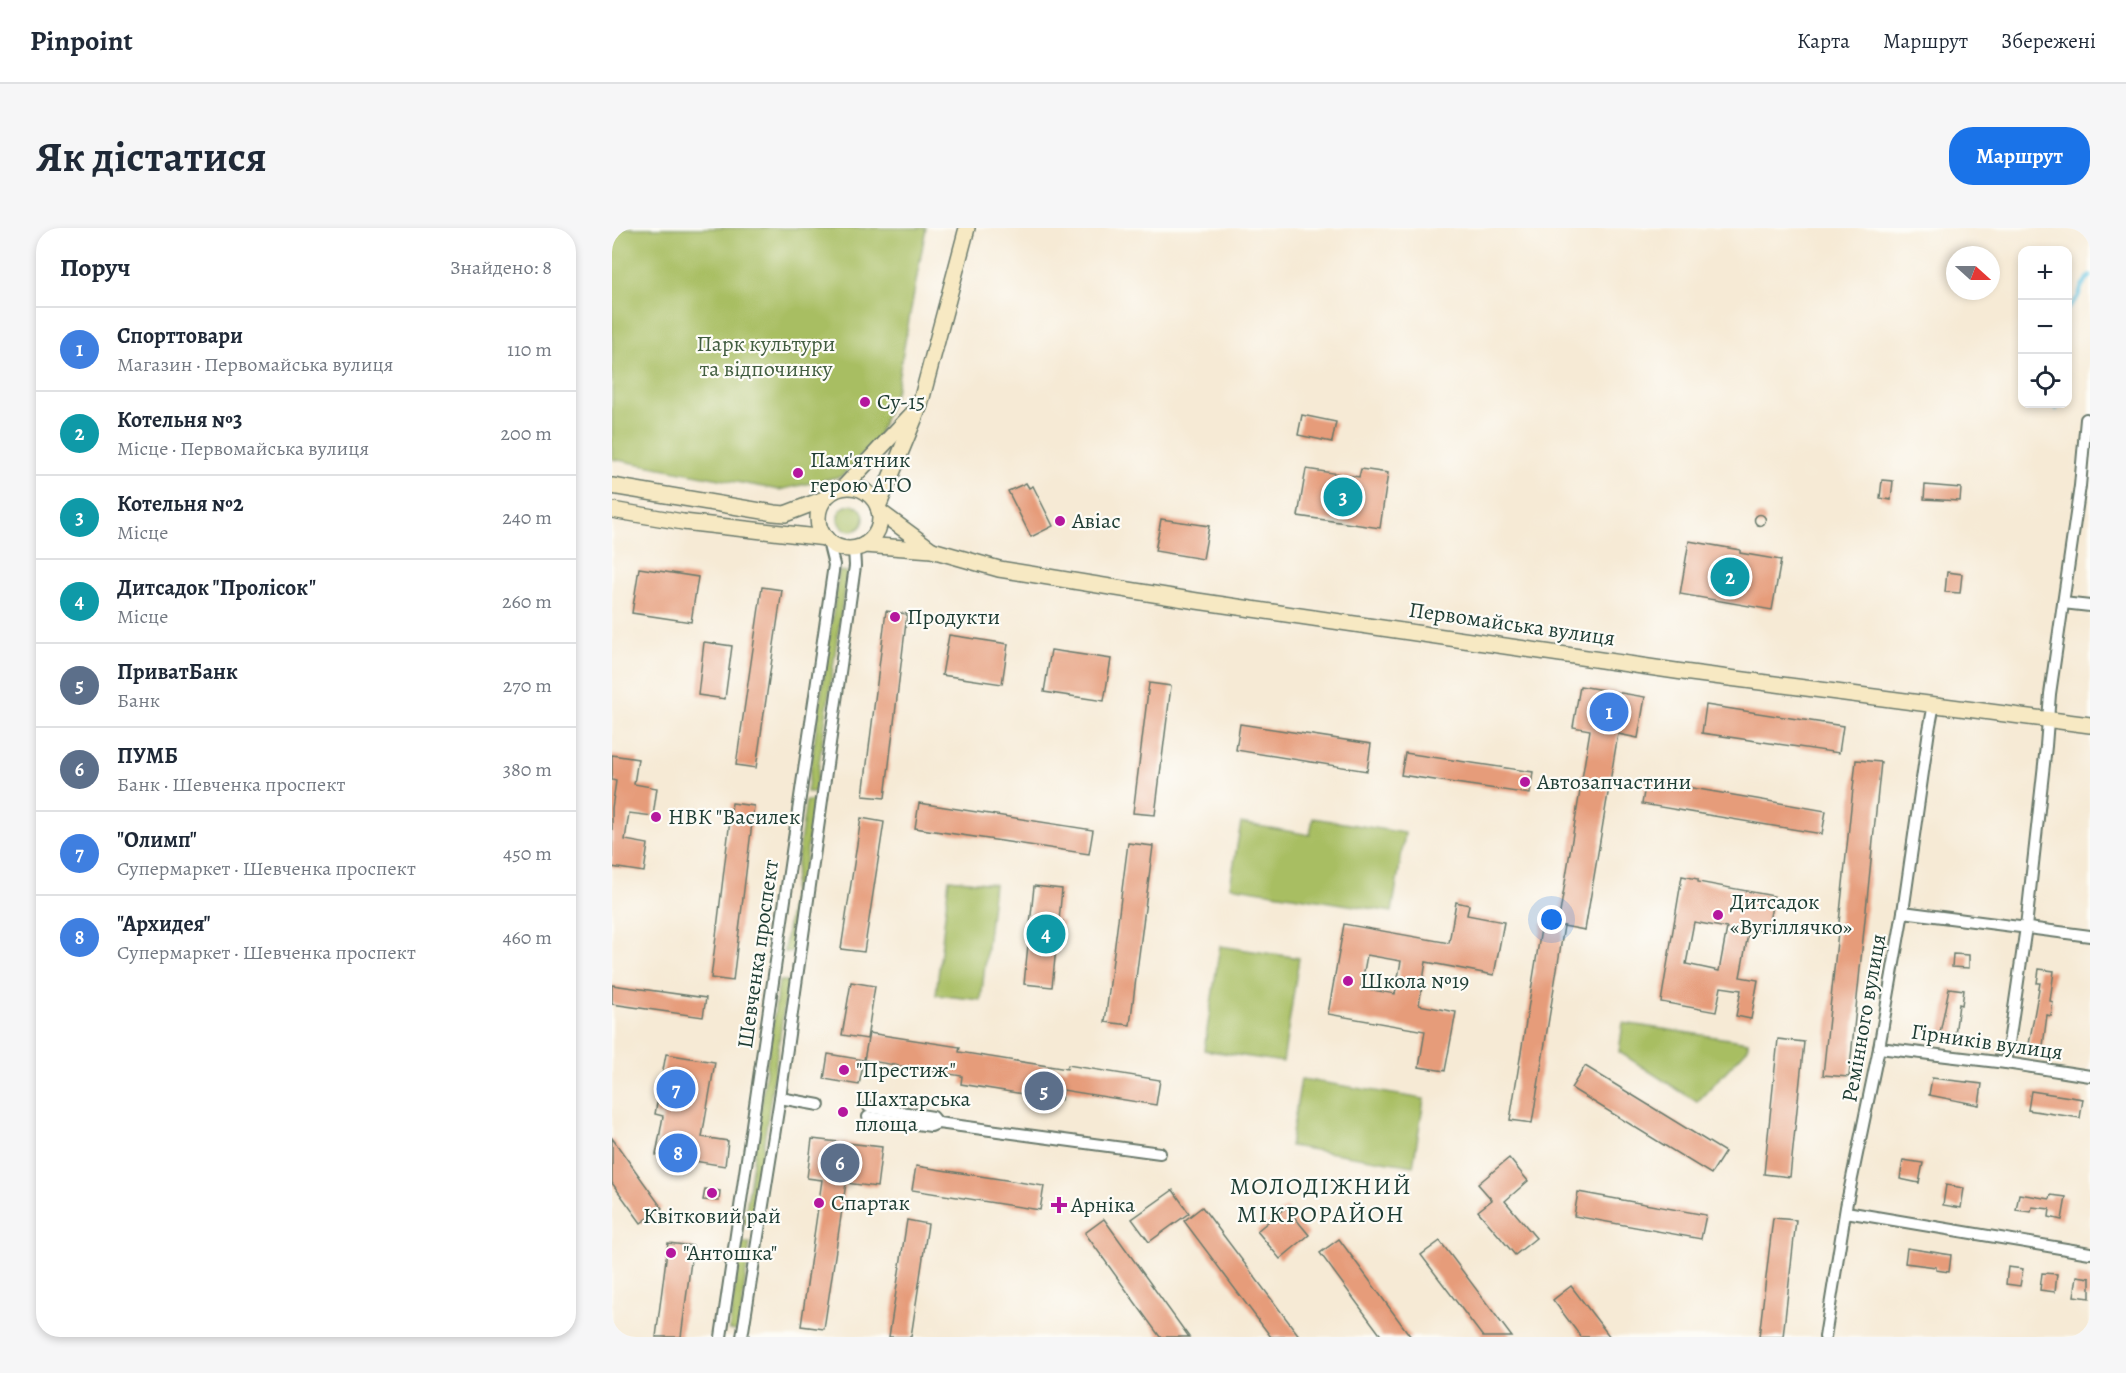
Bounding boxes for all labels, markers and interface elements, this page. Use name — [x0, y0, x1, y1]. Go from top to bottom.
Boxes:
text: Pinpoint — [30, 22, 133, 60]
text: Карта — [1797, 27, 1850, 55]
text: Маршрут — [1883, 27, 1968, 55]
text: Збережені — [2001, 27, 2096, 55]
button: Маршрут — [1949, 127, 2090, 185]
text: Як дістатися — [36, 128, 267, 185]
north arrow — [1946, 246, 2000, 300]
map controls — [2018, 246, 2072, 408]
button: + — [2018, 246, 2072, 300]
text: Поруч — [60, 250, 131, 285]
text: Знайдено: 8 — [450, 254, 552, 281]
button: − — [2018, 300, 2072, 354]
text: Спорттовари — [117, 321, 243, 351]
park label: Парк культури та відпочинку — [697, 329, 835, 384]
text: 1 — [76, 336, 83, 363]
text: 110 m — [507, 336, 552, 363]
text: Магазин · Первомайська вулиця — [117, 351, 393, 378]
button: locate — [2018, 354, 2072, 408]
place label: Су-15 — [877, 387, 925, 417]
marker: Су-15 — [858, 395, 872, 409]
text: Котельня №3 — [117, 405, 242, 435]
text: 2 — [75, 420, 84, 447]
text: 200 m — [501, 420, 552, 447]
text: Місце · Первомайська вулиця — [117, 435, 369, 462]
place label: Пам'ятник герою АТО — [810, 445, 912, 500]
marker: Пам'ятник герою АТО — [791, 466, 805, 480]
pin: 3 — [1324, 474, 1362, 520]
text: Котельня №2 — [117, 489, 244, 519]
text: 3 — [75, 504, 84, 531]
text: 240 m — [502, 504, 552, 531]
place label: Авіас — [1071, 506, 1121, 536]
marker: Авіас — [1053, 514, 1067, 528]
text: Місце — [117, 519, 168, 546]
pin: 2 — [1710, 554, 1750, 600]
text: Дитсадок "Пролісок" — [117, 573, 316, 603]
text: 4 — [75, 588, 84, 615]
text: 260 m — [502, 588, 552, 615]
street label: Первомайська вулиця — [1407, 595, 1617, 653]
place label: Продукти — [907, 602, 1000, 632]
text: Місце — [117, 603, 168, 630]
marker: Продукти — [888, 610, 902, 624]
text: ПриватБанк — [117, 657, 238, 687]
text: 5 — [75, 672, 84, 699]
text: 270 m — [503, 672, 552, 699]
text: Банк — [117, 687, 160, 714]
pin: 1 — [1590, 690, 1628, 734]
text: ПУМБ — [117, 741, 178, 771]
text: 6 — [75, 756, 84, 783]
text: 380 m — [503, 756, 552, 783]
place label: Автозапчастини — [1536, 767, 1691, 797]
text: Банк · Шевченка проспект — [117, 771, 345, 798]
marker: Автозапчастини — [1518, 775, 1532, 789]
place label: НВК "Василек — [668, 802, 800, 832]
marker: НВК "Василек — [649, 810, 663, 824]
text: "Олимп" — [117, 825, 197, 855]
text: 7 — [75, 840, 84, 867]
text: 450 m — [503, 840, 552, 867]
text: Супермаркет · Шевченка проспект — [117, 855, 416, 882]
street label: Шевченка проспект — [730, 857, 786, 1051]
place label: Дитсадок «Вугіллячко» — [1730, 887, 1852, 942]
your location — [1537, 905, 1566, 934]
marker: Дитсадок «Вугіллячко» — [1711, 908, 1725, 922]
text: "Архидея" — [117, 909, 211, 939]
pin: 4 — [1026, 912, 1066, 956]
text: 8 — [75, 924, 84, 951]
text: 460 m — [502, 924, 552, 951]
street label: Ремінного вулиця — [1834, 931, 1894, 1105]
text: Супермаркет · Шевченка проспект — [117, 939, 416, 966]
place label: Школа №19 — [1360, 966, 1469, 996]
marker: Школа №19 — [1341, 974, 1355, 988]
street label: Гірників вулиця — [1909, 1017, 2065, 1067]
place label: "Престиж" — [856, 1055, 956, 1085]
marker: "Престиж" — [837, 1063, 851, 1077]
pin: 7 — [656, 1066, 696, 1112]
pin: 5 — [1024, 1068, 1064, 1114]
place label: Шахтарська площа — [855, 1084, 972, 1139]
marker: Шахтарська площа — [836, 1105, 850, 1119]
pin: 8 — [658, 1130, 698, 1176]
pin: 6 — [820, 1140, 860, 1186]
district label: МОЛОДІЖНИЙ МІКРОРАЙОН — [1230, 1170, 1412, 1230]
marker: Квітковий рай — [705, 1186, 719, 1200]
place label: Спартак — [831, 1188, 910, 1218]
place label: Арніка — [1070, 1190, 1136, 1220]
marker: Спартак — [812, 1196, 826, 1210]
marker: Арніка — [1052, 1198, 1066, 1212]
place label: Квітковий рай — [643, 1201, 781, 1231]
place label: "Антошка" — [683, 1238, 777, 1268]
marker: "Антошка" — [664, 1246, 678, 1260]

